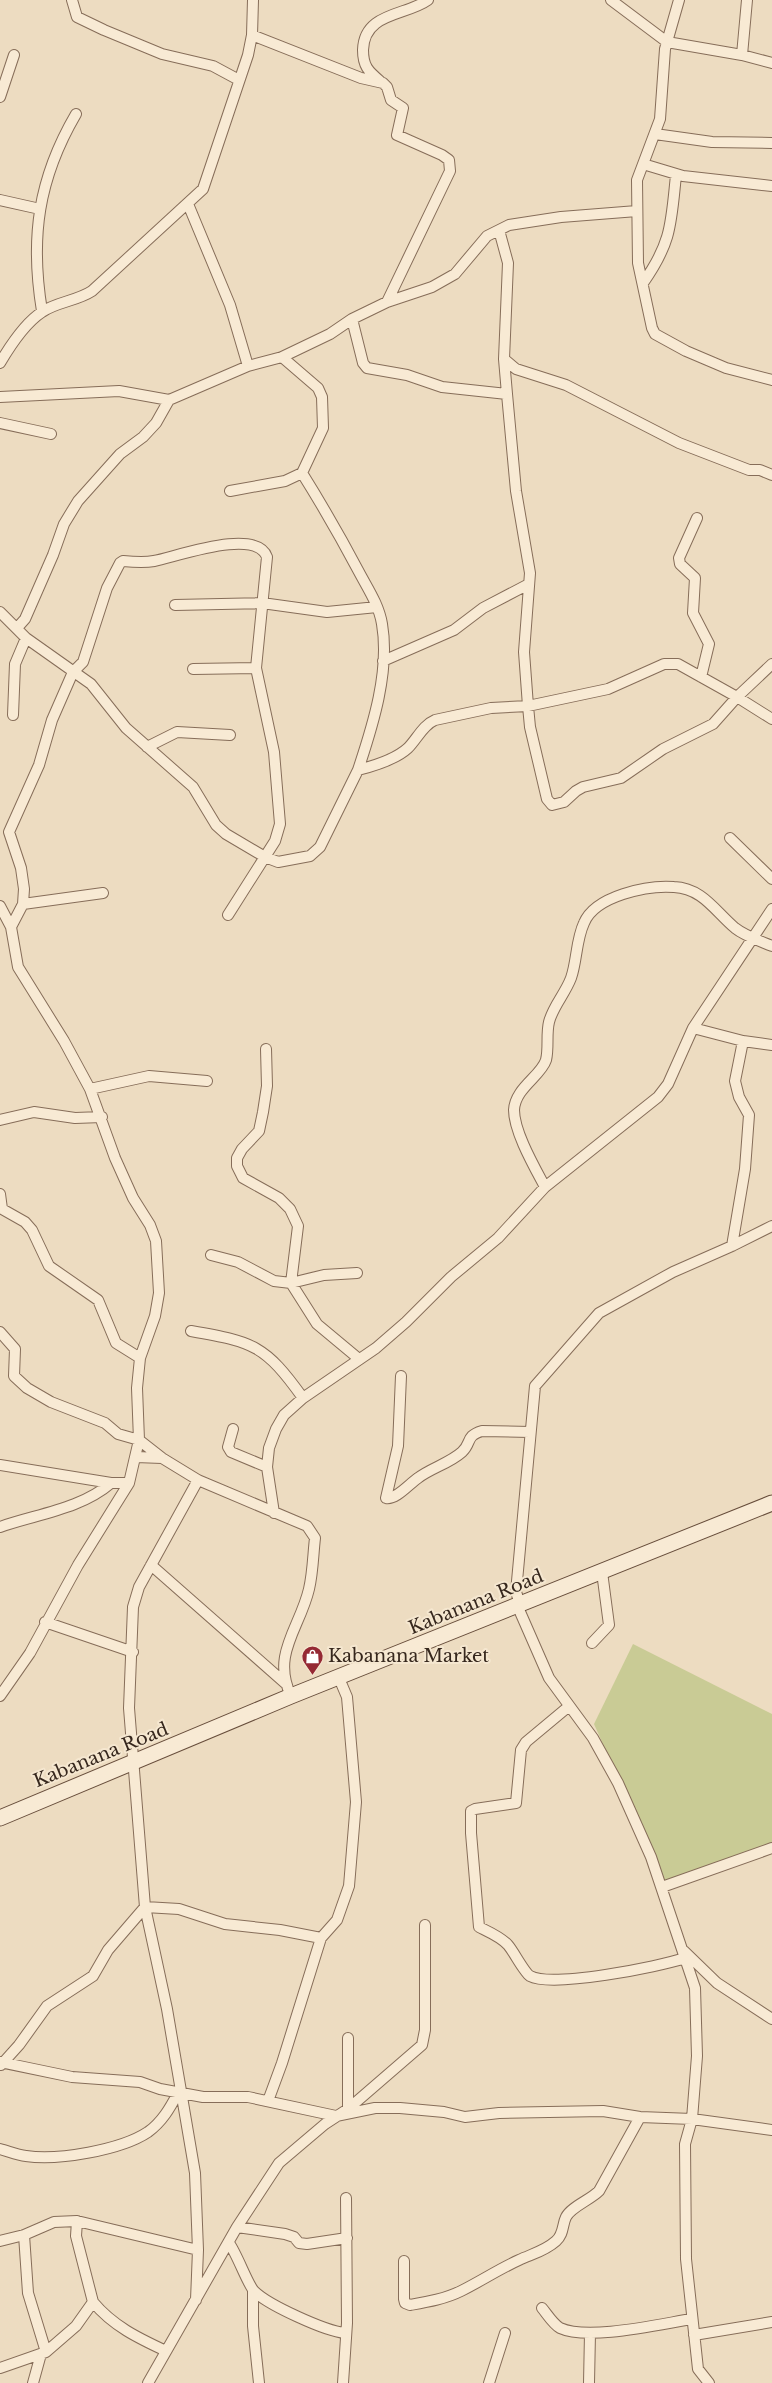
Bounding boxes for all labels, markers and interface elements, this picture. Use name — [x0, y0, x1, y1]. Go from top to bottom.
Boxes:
street label: Kabanana Road — [405, 1565, 547, 1639]
shop icon: Kabanana Market — [300, 1644, 324, 1675]
place label: Kabanana Market — [328, 1645, 489, 1667]
street label: Kabanana Road — [30, 1718, 172, 1792]

